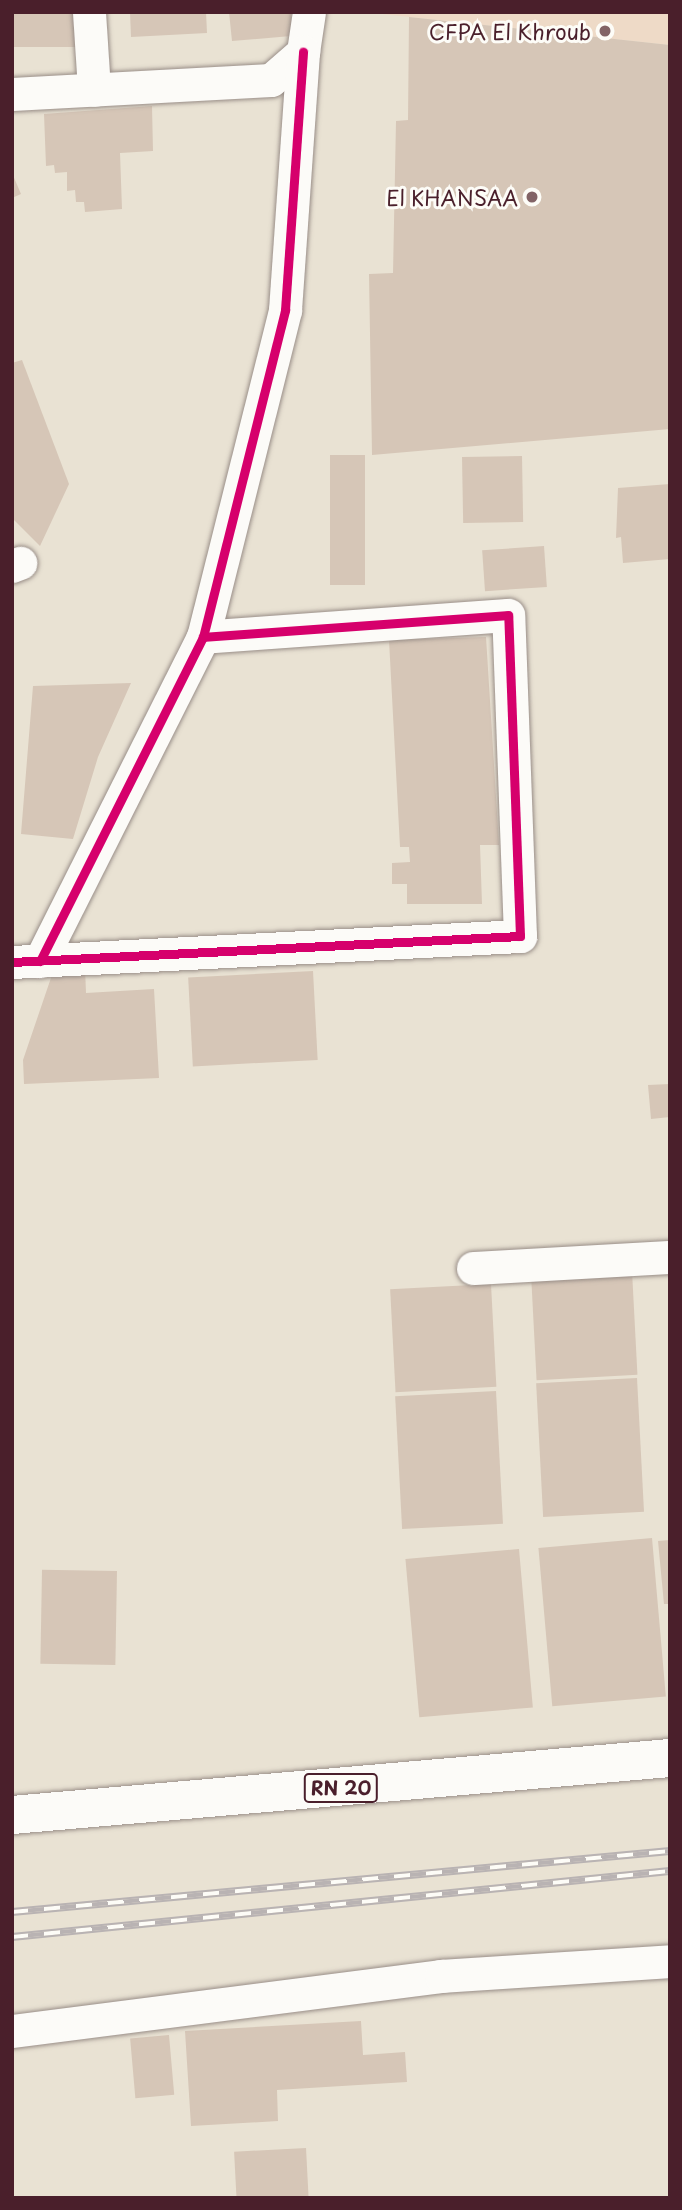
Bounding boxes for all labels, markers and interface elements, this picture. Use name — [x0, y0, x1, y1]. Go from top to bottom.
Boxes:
place label: CFPA El Khroub — [431, 18, 591, 44]
marker: CFPA El Khroub — [597, 23, 613, 39]
place label: El KHANSAA — [385, 184, 518, 210]
marker: El KHANSAA — [524, 189, 540, 205]
road number: RN 20 — [302, 1772, 380, 1803]

